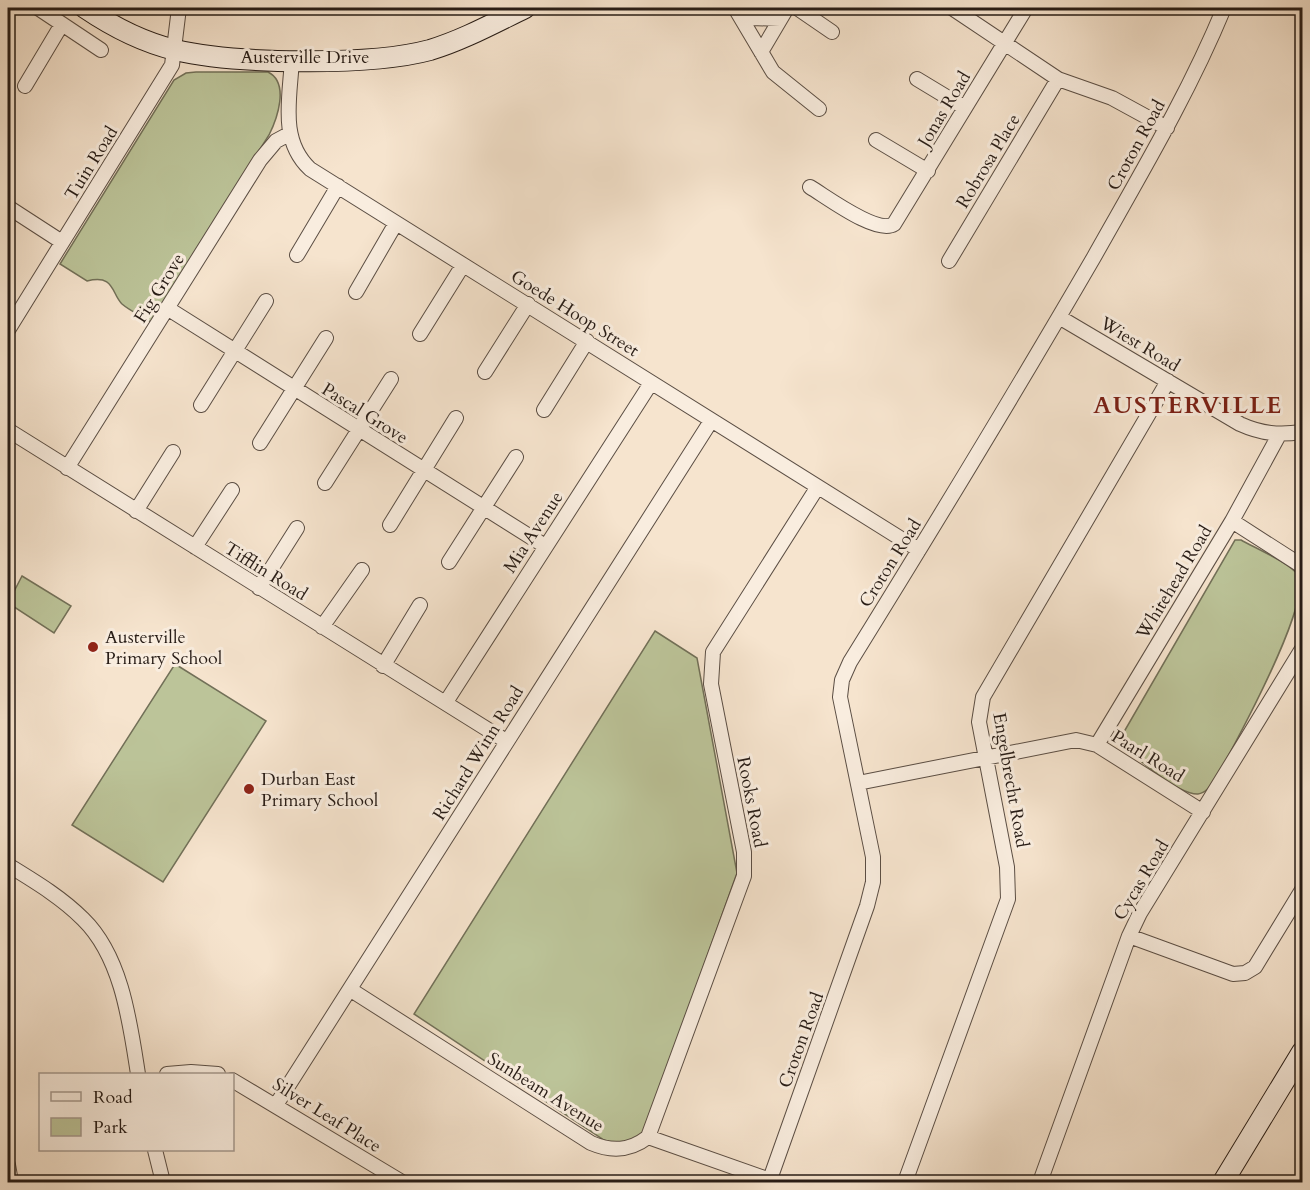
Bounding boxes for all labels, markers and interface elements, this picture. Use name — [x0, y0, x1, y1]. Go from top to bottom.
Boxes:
street label: Austerville Drive — [241, 45, 370, 70]
street label: Jonas Road — [910, 66, 977, 154]
street label: Croton Road — [1101, 95, 1172, 195]
street label: Robrosa Place — [950, 109, 1026, 213]
street label: Tuin Road — [59, 121, 124, 205]
street label: Fig Grove — [128, 249, 191, 328]
street label: Goede Hoop Street — [506, 264, 644, 363]
street label: Wiest Road — [1094, 310, 1185, 378]
street label: Pascal Grove — [317, 377, 413, 450]
district label: AUSTERVILLE — [1093, 389, 1283, 422]
street label: Mia Avenue — [498, 486, 569, 578]
street label: Croton Road — [853, 514, 928, 612]
street label: Whitehead Road — [1130, 520, 1218, 645]
street label: Tifflin Road — [219, 536, 312, 607]
place label: Austerville Primary School — [105, 625, 223, 671]
marker: Austerville Primary School — [86, 640, 100, 654]
street label: Richard Winn Road — [427, 681, 530, 825]
street label: Engelbrecht Road — [986, 711, 1035, 850]
street label: Paarl Road — [1106, 724, 1189, 789]
street label: Rooks Road — [730, 755, 773, 850]
place label: Durban East Primary School — [261, 767, 379, 813]
marker: Durban East Primary School — [242, 782, 256, 796]
street label: Cycas Road — [1108, 835, 1175, 925]
street label: Croton Road — [773, 988, 830, 1091]
street label: Sunbeam Avenue — [483, 1047, 609, 1138]
street label: Silver Leaf Place — [268, 1072, 386, 1159]
legend — [39, 1073, 234, 1151]
text: Road — [93, 1085, 133, 1110]
text: Park — [93, 1115, 128, 1140]

